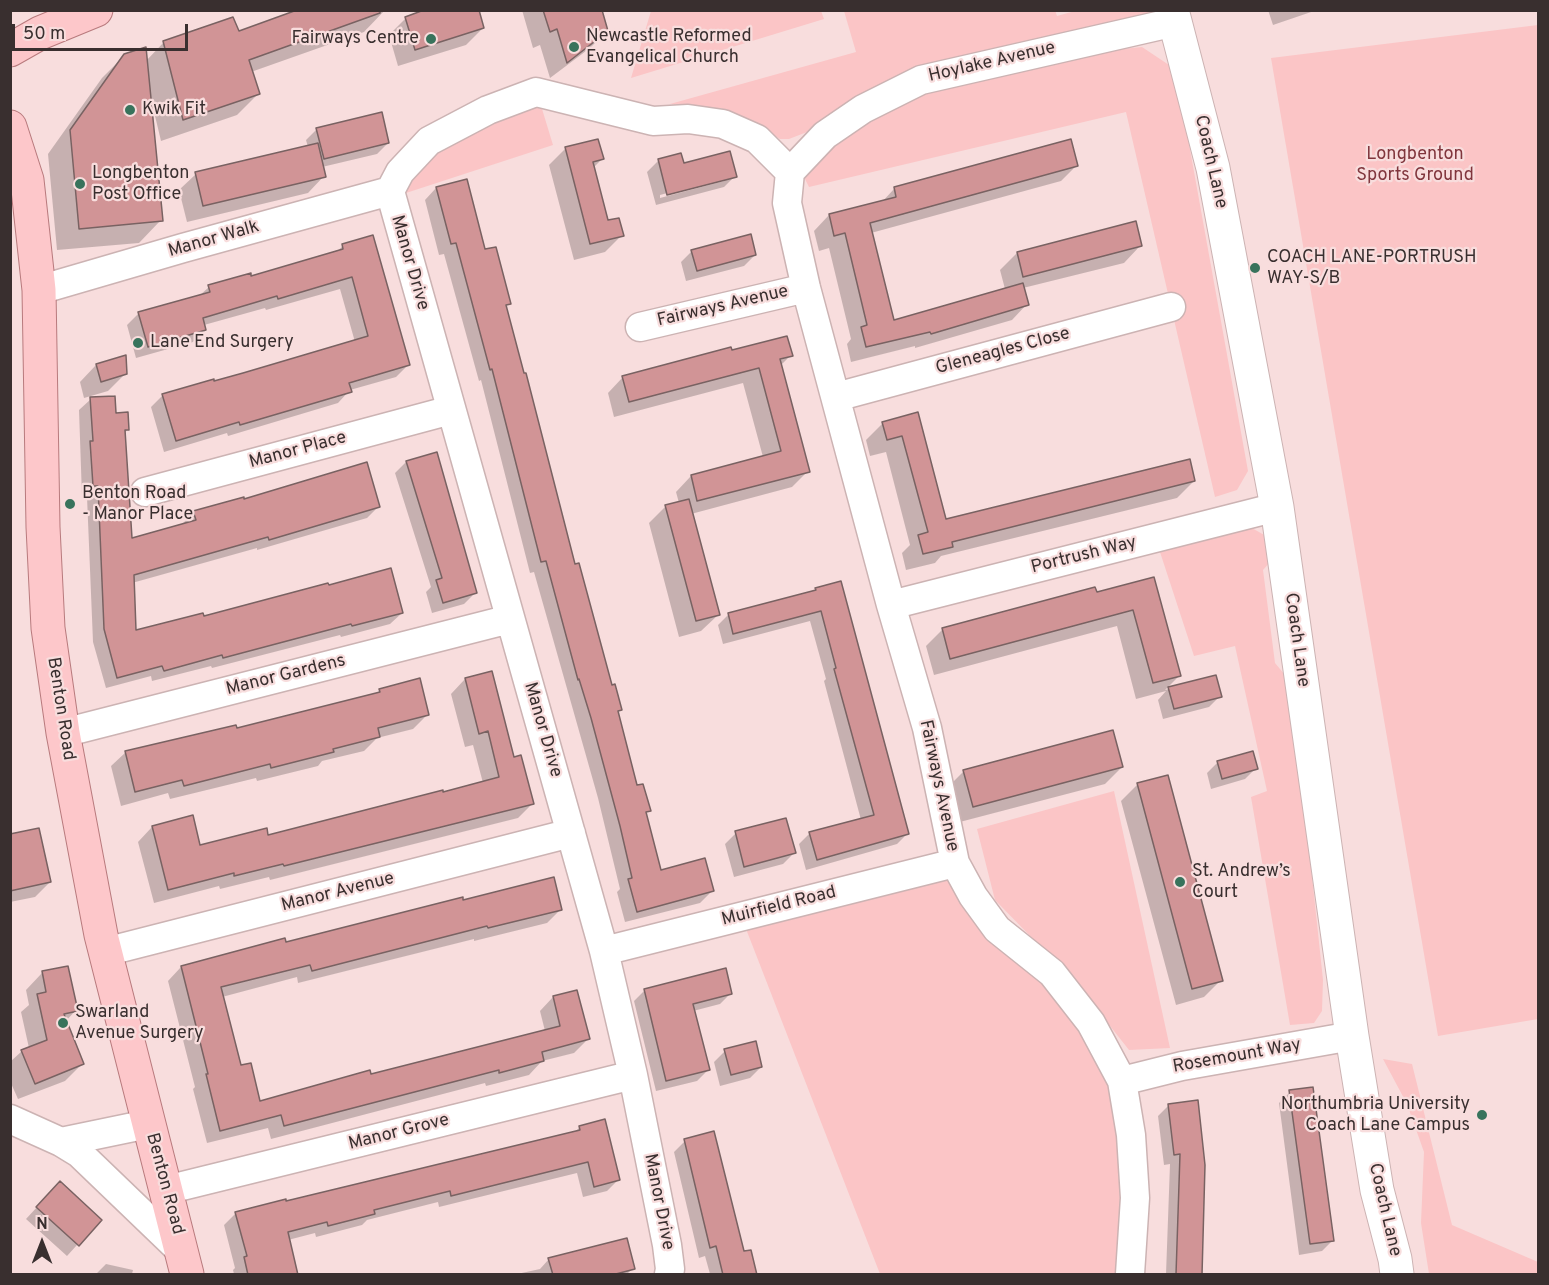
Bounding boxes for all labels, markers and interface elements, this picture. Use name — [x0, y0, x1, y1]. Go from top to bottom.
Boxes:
scale bar — [15, 12, 190, 50]
text: 50 m — [23, 23, 65, 46]
place label: Newcastle Reformed Evangelical Church — [586, 26, 751, 68]
place label: Fairways Centre — [292, 28, 419, 50]
marker: Fairways Centre — [424, 32, 438, 46]
street label: Hoylake Avenue — [927, 38, 1057, 88]
marker: Newcastle Reformed Evangelical Church — [567, 40, 581, 54]
place label: Kwik Fit — [142, 99, 206, 121]
marker: Kwik Fit — [123, 103, 137, 117]
street label: Coach Lane — [1189, 113, 1231, 211]
park label: Longbenton Sports Ground — [1356, 144, 1474, 186]
place label: Longbenton Post Office — [92, 163, 189, 206]
marker: Longbenton Post Office — [73, 177, 87, 191]
street label: Manor Drive — [385, 213, 433, 313]
street label: Manor Walk — [166, 217, 262, 263]
place label: COACH LANE-PORTRUSH WAY-S/B — [1267, 247, 1477, 290]
marker: COACH LANE-PORTRUSH WAY-S/B — [1248, 261, 1262, 275]
street label: Fairways Avenue — [655, 281, 791, 333]
street label: Gleneagles Close — [934, 324, 1072, 380]
place label: Lane End Surgery — [150, 332, 294, 354]
marker: Lane End Surgery — [131, 336, 145, 350]
street label: Manor Place — [247, 428, 349, 474]
place label: Benton Road - Manor Place — [82, 483, 193, 526]
marker: Benton Road - Manor Place — [63, 497, 77, 511]
street label: Portrush Way — [1029, 532, 1139, 580]
street label: Coach Lane — [1279, 591, 1313, 689]
street label: Manor Gardens — [224, 651, 348, 701]
street label: Benton Road — [41, 656, 79, 762]
street label: Manor Drive — [518, 680, 566, 780]
street label: Fairways Avenue — [914, 718, 962, 854]
place label: St. Andrew’s Court — [1192, 861, 1291, 904]
street label: Manor Avenue — [279, 869, 397, 917]
marker: St. Andrew’s Court — [1173, 875, 1187, 889]
street label: Muirfield Road — [719, 882, 839, 932]
place label: Swarland Avenue Surgery — [75, 1002, 204, 1044]
marker: Swarland Avenue Surgery — [56, 1016, 70, 1030]
street label: Rosemount Way — [1171, 1035, 1303, 1079]
place label: Northumbria University Coach Lane Campus — [1281, 1094, 1470, 1136]
marker: Northumbria University Coach Lane Campus — [1475, 1108, 1489, 1122]
street label: Manor Grove — [346, 1110, 452, 1156]
street label: Benton Road — [140, 1131, 188, 1237]
street label: Manor Drive — [638, 1152, 678, 1252]
street label: Coach Lane — [1363, 1161, 1405, 1259]
north arrow — [12, 1213, 72, 1273]
text: N — [36, 1215, 48, 1235]

